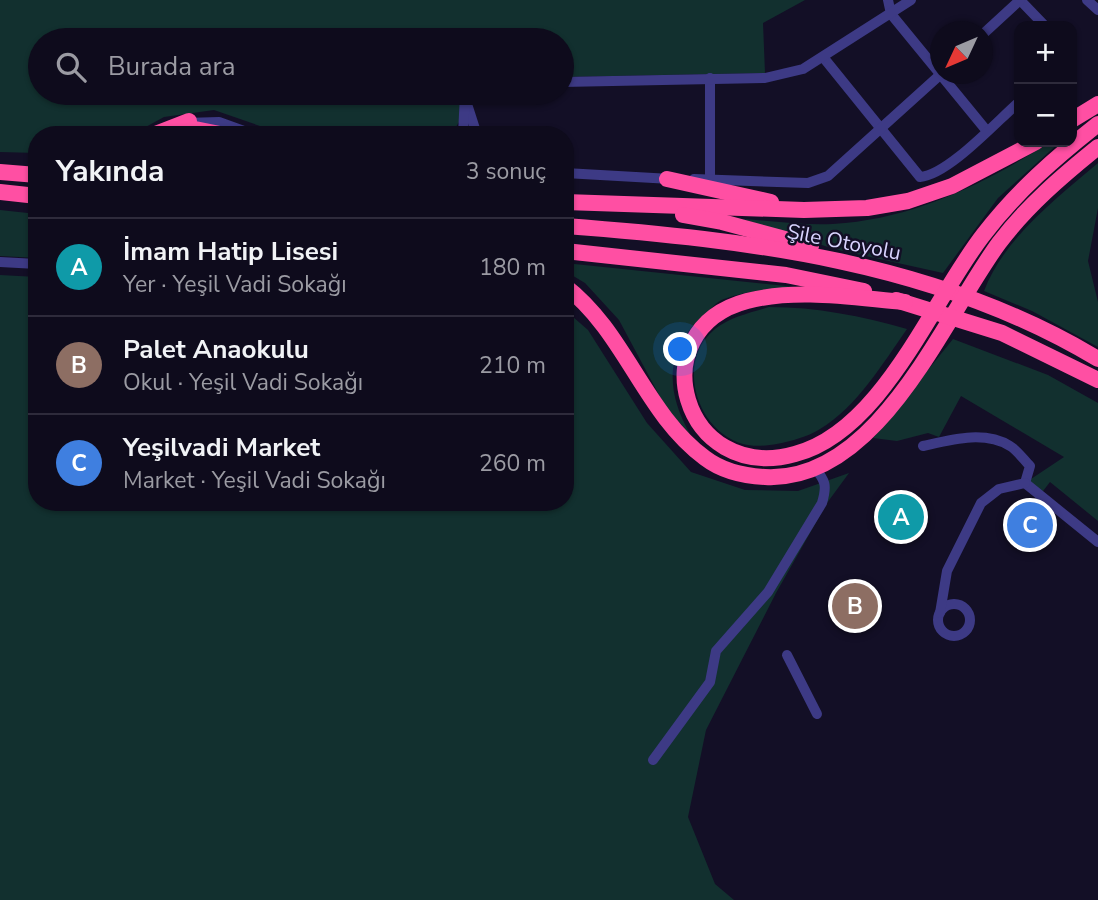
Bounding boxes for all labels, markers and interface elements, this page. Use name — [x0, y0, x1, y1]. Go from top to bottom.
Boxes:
north arrow — [930, 21, 993, 84]
map controls — [1014, 21, 1077, 147]
button: + — [1014, 21, 1077, 84]
search box — [28, 28, 574, 105]
icon: search — [52, 48, 90, 86]
text: Burada ara — [108, 49, 235, 84]
button: − — [1014, 84, 1077, 147]
text: Yakında — [56, 151, 164, 192]
text: 3 sonuç — [466, 156, 546, 187]
street label: Şile Otoyolu — [785, 217, 903, 267]
text: İmam Hatip Lisesi — [123, 234, 338, 269]
text: A — [70, 252, 88, 283]
text: 180 m — [479, 252, 546, 283]
text: Yer · Yeşil Vadi Sokağı — [123, 269, 347, 300]
text: Palet Anaokulu — [123, 332, 309, 367]
your location — [663, 332, 697, 366]
text: B — [71, 350, 87, 381]
text: 210 m — [479, 350, 546, 381]
text: Okul · Yeşil Vadi Sokağı — [123, 367, 363, 398]
text: Yeşilvadi Market — [123, 430, 320, 465]
text: C — [71, 448, 87, 479]
text: 260 m — [479, 448, 546, 479]
text: Market · Yeşil Vadi Sokağı — [123, 465, 386, 496]
pin: A — [878, 491, 924, 543]
pin: C — [1007, 499, 1053, 551]
pin: B — [832, 580, 878, 632]

